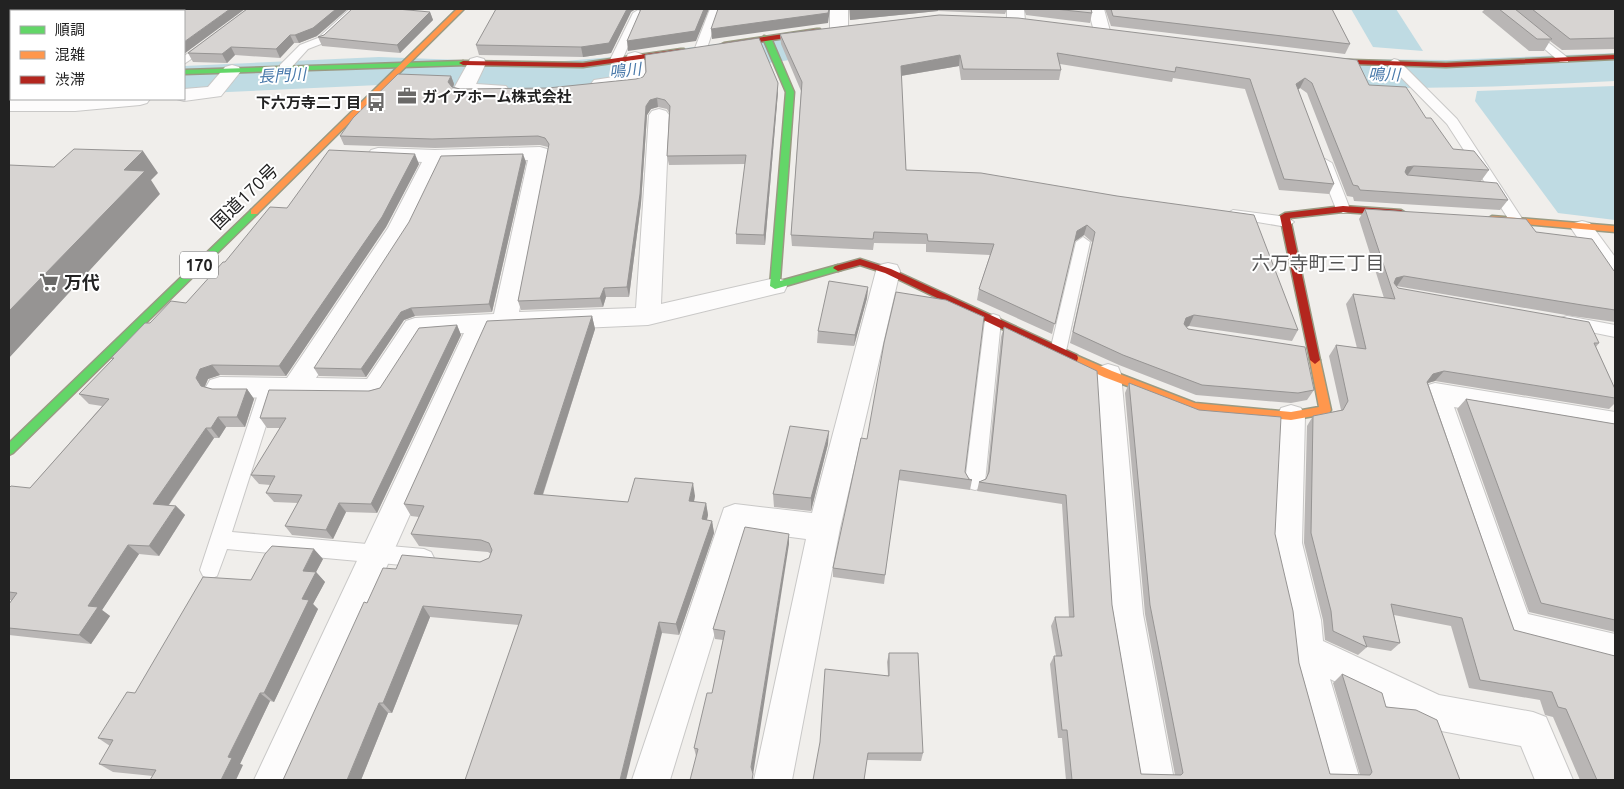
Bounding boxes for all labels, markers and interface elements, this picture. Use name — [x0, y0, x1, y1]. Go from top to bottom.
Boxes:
legend — [10, 10, 185, 100]
text: 順調 — [55, 21, 85, 38]
text: 混雑 — [55, 46, 85, 63]
water label: 鳴川 — [608, 59, 644, 81]
water label: 長門川 — [258, 65, 308, 85]
water label: 鳴川 — [1368, 65, 1402, 83]
text: 渋滞 — [55, 71, 85, 88]
office icon: ガイアホーム株式会社 — [396, 85, 418, 107]
place label: ガイアホーム株式会社 — [422, 88, 572, 105]
bus stop icon: 下六万寺二丁目 — [365, 91, 387, 113]
place label: 下六万寺二丁目 — [256, 94, 361, 111]
street label: 国道170号 — [207, 159, 281, 233]
road number: 170 — [180, 252, 218, 278]
district label: 六万寺町三丁目 — [1251, 252, 1385, 274]
supermarket icon: 万代 — [38, 271, 60, 293]
place label: 万代 — [64, 272, 100, 292]

